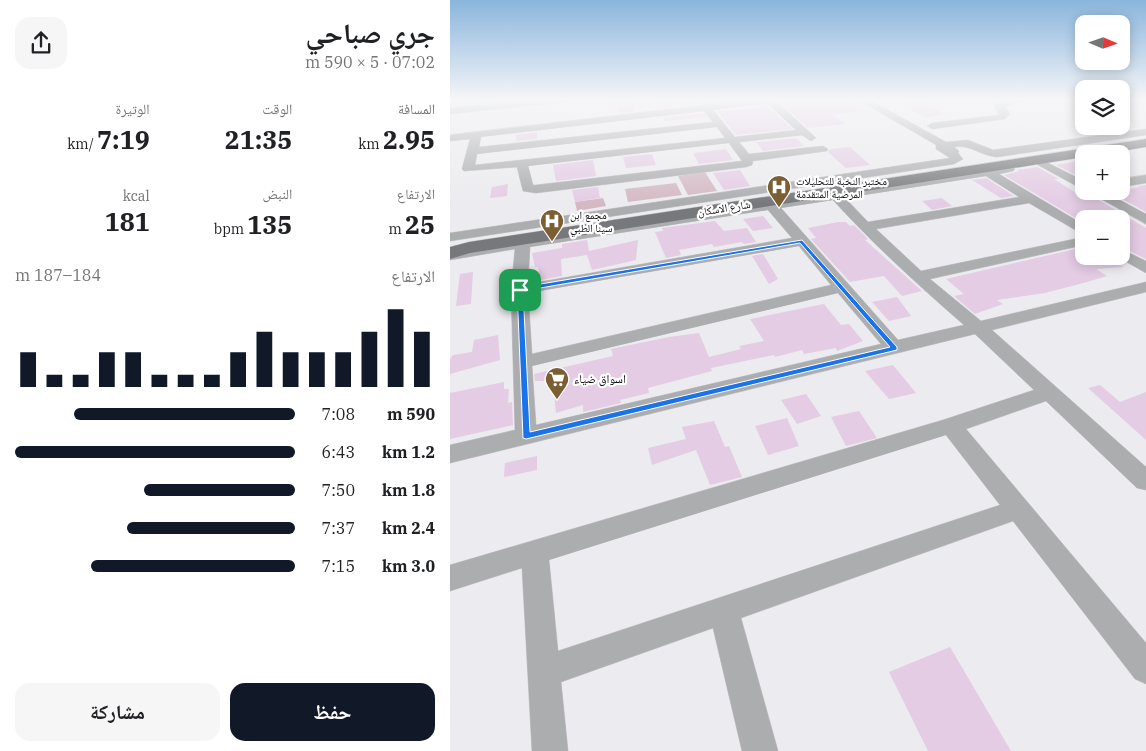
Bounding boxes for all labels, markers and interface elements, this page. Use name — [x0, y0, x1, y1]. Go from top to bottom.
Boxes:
text: جري صباحي — [305, 14, 435, 51]
north arrow — [1075, 15, 1130, 70]
map controls — [1075, 15, 1130, 265]
button: share — [15, 17, 67, 69]
text: 07:02 · 5 × 590 m — [305, 52, 435, 72]
button: layers — [1075, 80, 1130, 135]
text: الوتيرة — [116, 100, 150, 118]
text: الوقت — [262, 100, 292, 118]
text: المسافة — [398, 100, 435, 118]
text: 7:19 — [97, 123, 150, 156]
text: 21:35 — [225, 123, 292, 156]
text: 2.95 — [383, 123, 435, 156]
text: /km — [67, 135, 97, 153]
text: km — [358, 135, 383, 153]
button: + — [1075, 145, 1130, 200]
hospital icon: مختبر النخبة للتحليلات المرضية المتقدمة — [766, 174, 792, 208]
place label: مختبر النخبة للتحليلات المرضية المتقدمة — [796, 174, 887, 201]
text: النبض — [262, 185, 292, 203]
text: الارتفاع — [397, 185, 435, 203]
text: kcal — [123, 187, 150, 205]
street label: شارع الاسكان — [697, 197, 751, 219]
text: 181 — [105, 205, 150, 238]
text: 135 — [247, 208, 292, 241]
text: 25 — [405, 208, 435, 241]
hospital icon: مجمع ابن سينا الطبي — [539, 208, 565, 242]
place label: مجمع ابن سينا الطبي — [570, 208, 612, 237]
button: − — [1075, 210, 1130, 265]
text: bpm — [214, 220, 247, 238]
text: m — [388, 220, 405, 238]
text: 184–187 m — [15, 265, 101, 285]
text: الارتفاع — [391, 266, 435, 286]
pin — [499, 269, 541, 311]
icon: arrive — [506, 276, 534, 304]
supermarket icon: اسواق ضياء — [544, 366, 570, 400]
place label: اسواق ضياء — [574, 371, 626, 386]
text: 7:08 — [322, 404, 355, 424]
text: 590 m — [387, 404, 435, 424]
text: 6:43 — [322, 442, 355, 462]
text: 1.2 km — [382, 442, 435, 462]
text: 7:50 — [322, 480, 355, 500]
text: 1.8 km — [382, 480, 435, 500]
text: 7:37 — [322, 518, 355, 538]
text: 2.4 km — [382, 518, 435, 538]
text: 7:15 — [322, 556, 355, 576]
text: 3.0 km — [382, 556, 435, 576]
button: مشاركة — [15, 683, 220, 741]
button: حفظ — [230, 683, 435, 741]

